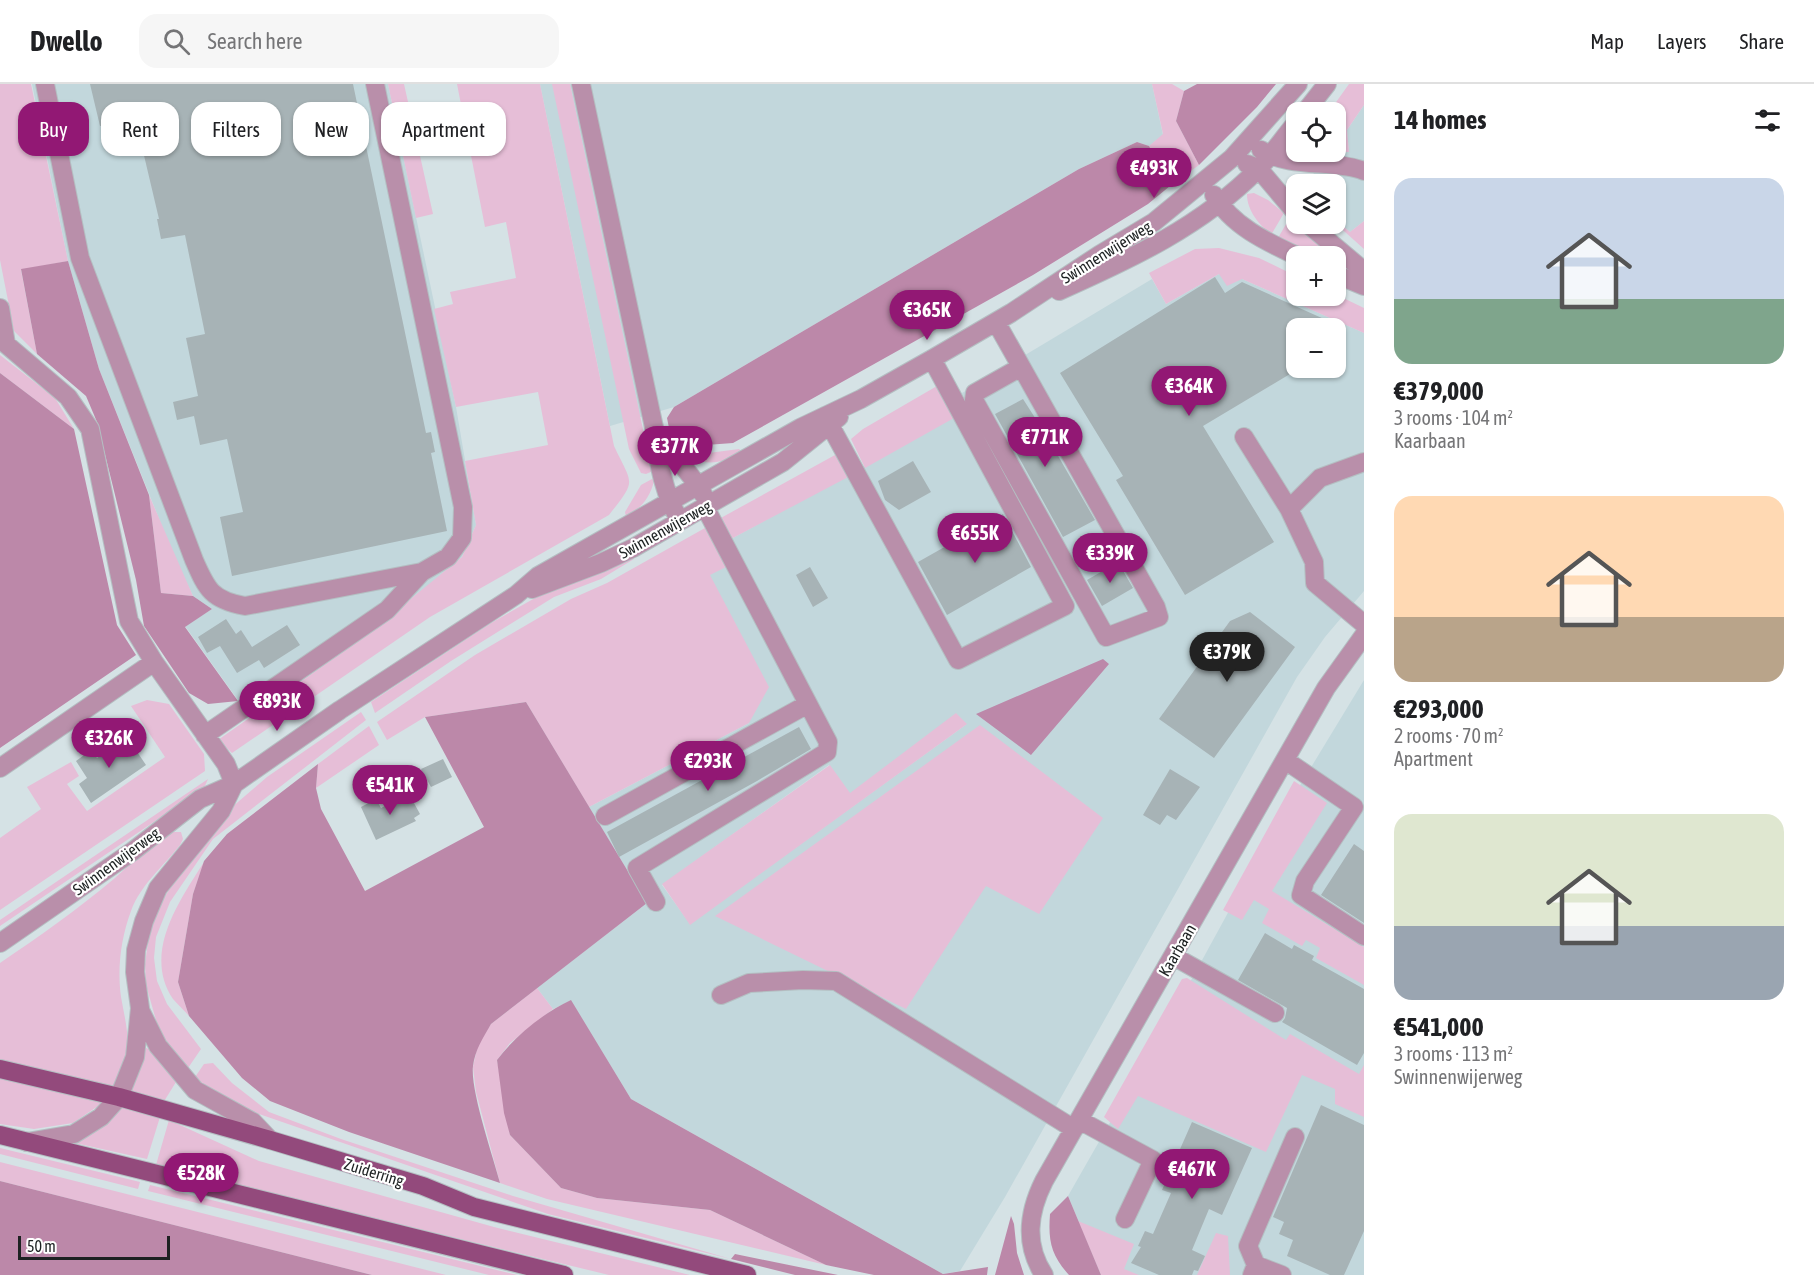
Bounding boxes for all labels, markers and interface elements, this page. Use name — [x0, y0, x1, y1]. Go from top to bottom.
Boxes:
search box — [139, 14, 559, 68]
text: Dwello — [30, 25, 103, 57]
icon: search — [160, 25, 193, 58]
text: Search here — [208, 28, 302, 54]
text: Map — [1590, 29, 1624, 53]
text: Layers — [1657, 29, 1707, 53]
text: Share — [1740, 29, 1784, 53]
chip: Buy — [18, 102, 89, 156]
chip: Rent — [101, 102, 179, 156]
chip: Filters — [191, 102, 281, 156]
chip: New — [293, 102, 369, 156]
chip: Apartment — [381, 102, 506, 156]
map controls — [1286, 102, 1346, 378]
button: locate — [1286, 102, 1346, 162]
icon: filters — [1751, 104, 1784, 137]
text: 14 homes — [1394, 105, 1487, 135]
pin: €493K — [1112, 148, 1196, 199]
text: €493K — [1131, 156, 1178, 179]
button: layers — [1286, 174, 1346, 234]
street label: Swinnenwijerweg — [1058, 217, 1155, 288]
icon: home — [1535, 217, 1643, 325]
button: + — [1286, 246, 1346, 306]
pin: €365K — [885, 290, 969, 341]
text: €365K — [904, 298, 951, 321]
button: − — [1286, 318, 1346, 378]
pin: €364K — [1147, 366, 1231, 417]
text: €364K — [1166, 374, 1213, 397]
text: €379,000 — [1394, 376, 1484, 406]
text: 3 rooms · 104 m² — [1394, 406, 1513, 429]
pin: €771K — [1003, 417, 1087, 468]
text: €771K — [1022, 425, 1069, 448]
pin: €377K — [633, 426, 717, 477]
text: Kaarbaan — [1394, 429, 1466, 452]
text: €377K — [652, 434, 699, 457]
street label: Swinnenwijerweg — [616, 496, 715, 563]
pin: €655K — [933, 513, 1017, 564]
text: €655K — [952, 521, 999, 544]
pin: €339K — [1068, 533, 1152, 584]
icon: home — [1535, 535, 1643, 643]
text: €339K — [1087, 541, 1134, 564]
pin: €379K — [1185, 632, 1269, 683]
text: €379K — [1204, 640, 1251, 663]
pin: €893K — [235, 681, 319, 732]
text: €893K — [254, 689, 301, 712]
text: €293,000 — [1394, 694, 1484, 724]
pin: €326K — [67, 718, 151, 769]
text: 2 rooms · 70 m² — [1394, 724, 1504, 747]
text: €326K — [86, 726, 133, 749]
pin: €293K — [666, 741, 750, 792]
text: Apartment — [1394, 747, 1473, 770]
text: €293K — [685, 749, 732, 772]
pin: €541K — [348, 765, 432, 816]
text: €541K — [367, 773, 414, 796]
street label: Swinnenwijerweg — [69, 823, 164, 899]
icon: home — [1535, 853, 1643, 961]
street label: Kaarbaan — [1155, 921, 1199, 979]
text: €541,000 — [1394, 1012, 1484, 1042]
text: 3 rooms · 113 m² — [1394, 1042, 1513, 1065]
text: Swinnenwijerweg — [1394, 1065, 1522, 1088]
pin: €467K — [1150, 1149, 1234, 1200]
pin: €528K — [159, 1153, 243, 1204]
street label: Zuiderring — [342, 1154, 406, 1191]
text: €467K — [1169, 1157, 1216, 1180]
text: €528K — [178, 1161, 225, 1184]
scale bar — [18, 1233, 170, 1260]
text: 50 m — [27, 1237, 56, 1255]

